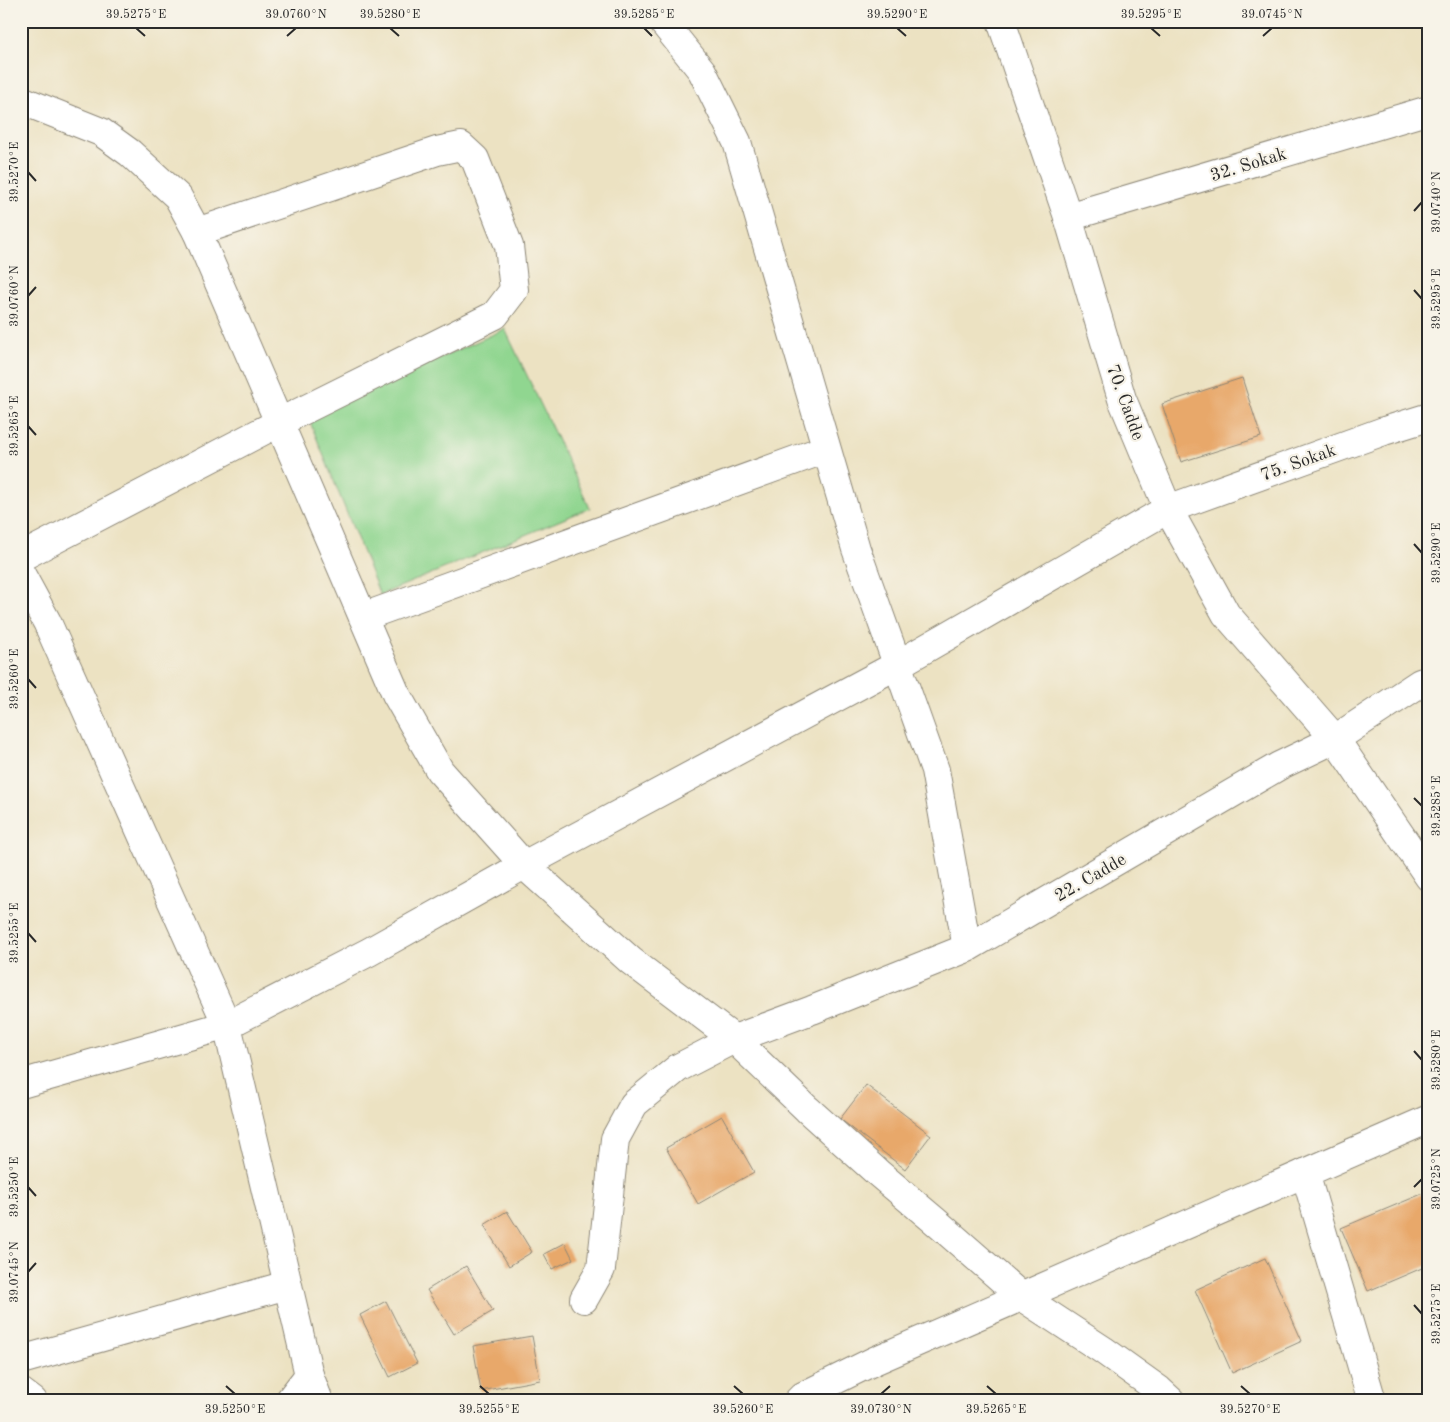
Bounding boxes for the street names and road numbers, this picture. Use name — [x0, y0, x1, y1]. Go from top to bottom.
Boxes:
street label: 32. Sokak — [1208, 145, 1289, 185]
street label: 70. Cadde — [1103, 362, 1147, 443]
street label: 75. Sokak — [1258, 441, 1338, 485]
street label: 22. Cadde — [1052, 850, 1129, 905]

